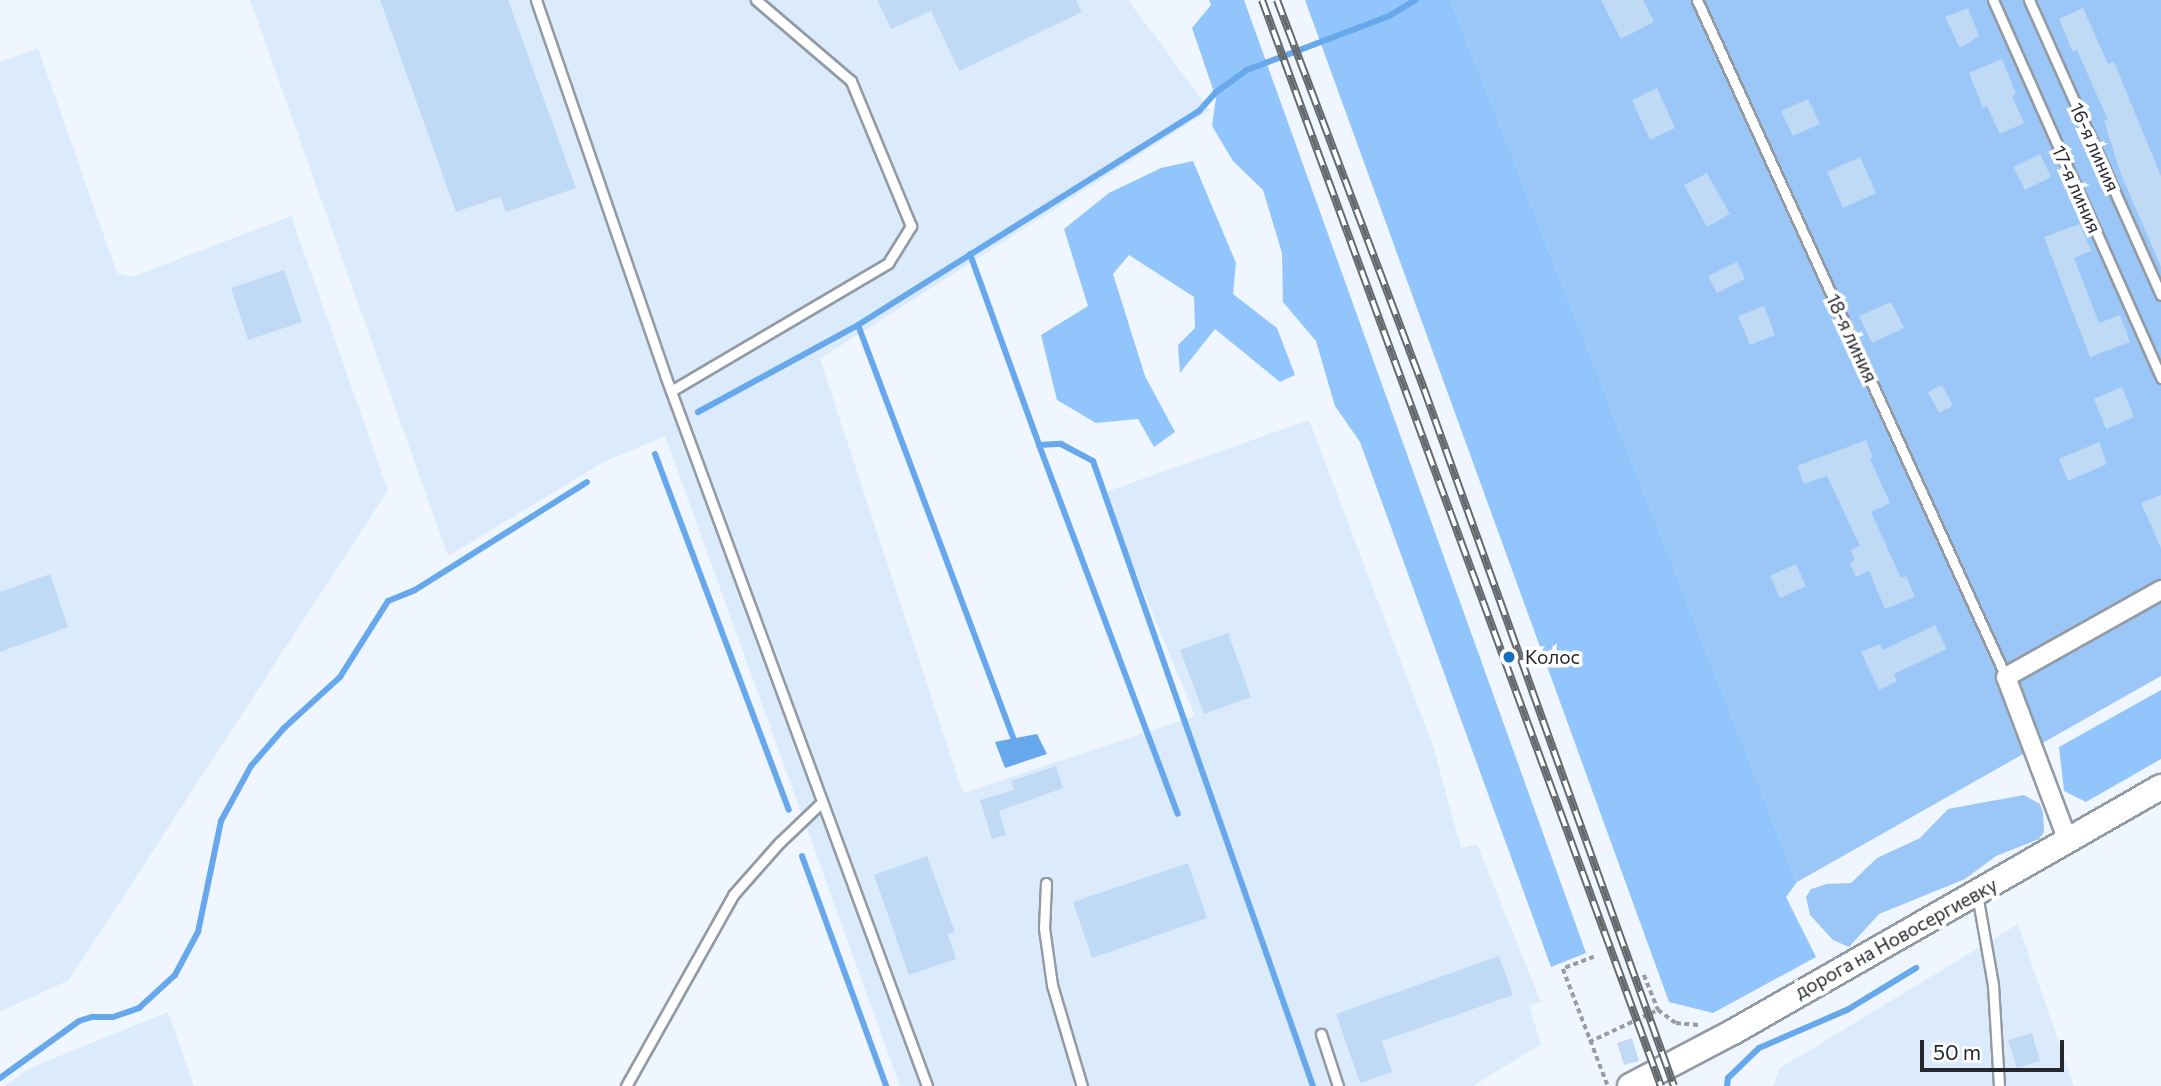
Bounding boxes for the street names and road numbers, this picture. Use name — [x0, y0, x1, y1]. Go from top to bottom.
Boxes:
street label: 16-я линия — [2065, 99, 2125, 195]
street label: 17-я линия — [2048, 142, 2106, 236]
street label: 18-я линия — [1822, 290, 1882, 386]
street label: дорога на Новосергиевку — [1791, 873, 2001, 1003]

